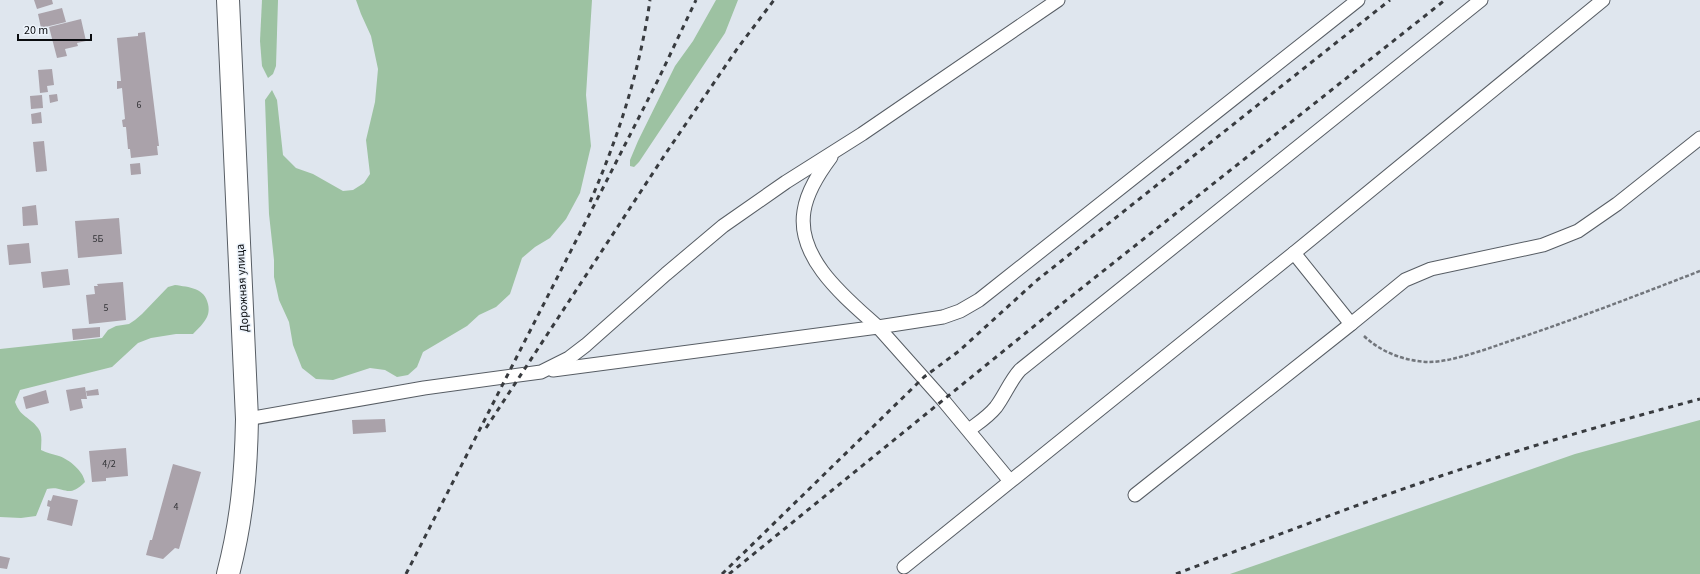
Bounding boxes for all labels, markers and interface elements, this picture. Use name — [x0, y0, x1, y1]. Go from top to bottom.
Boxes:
scale bar — [18, 16, 91, 42]
text: 20 m — [24, 22, 48, 39]
house number: 6 — [137, 98, 142, 112]
house number: 5Б — [93, 232, 104, 246]
street label: Дорожная улица — [232, 243, 253, 333]
house number: 5 — [104, 301, 109, 315]
house number: 4/2 — [102, 457, 116, 471]
house number: 4 — [174, 500, 179, 514]

